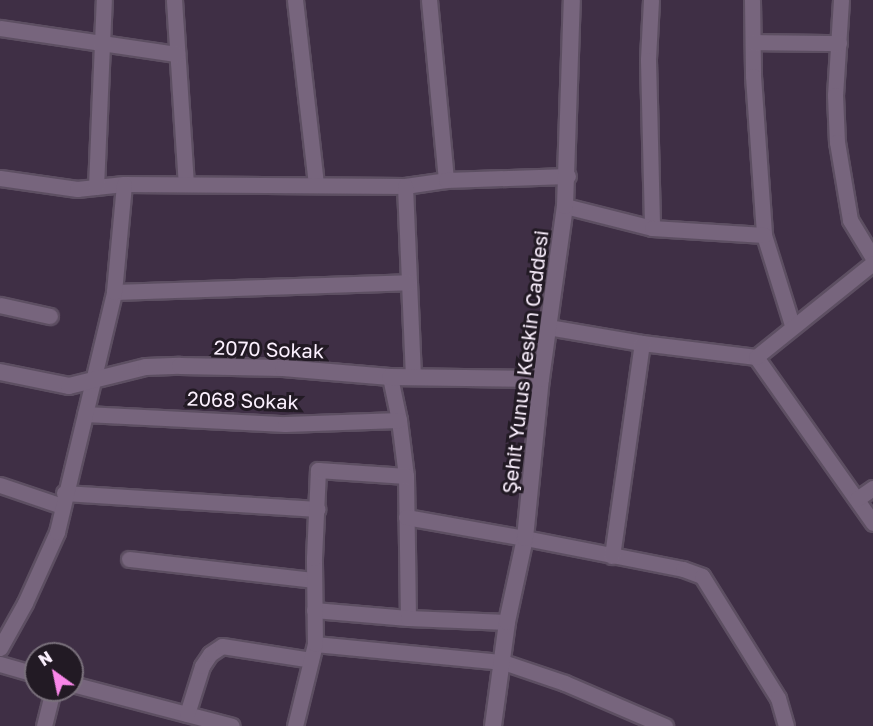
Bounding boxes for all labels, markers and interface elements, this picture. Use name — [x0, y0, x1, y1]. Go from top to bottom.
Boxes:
street label: Şehit Yunus Keskin Caddesi — [497, 229, 553, 495]
street label: 2070 Sokak — [213, 335, 325, 363]
street label: 2068 Sokak — [187, 386, 299, 414]
north arrow — [24, 642, 84, 702]
text: N — [35, 647, 56, 670]

